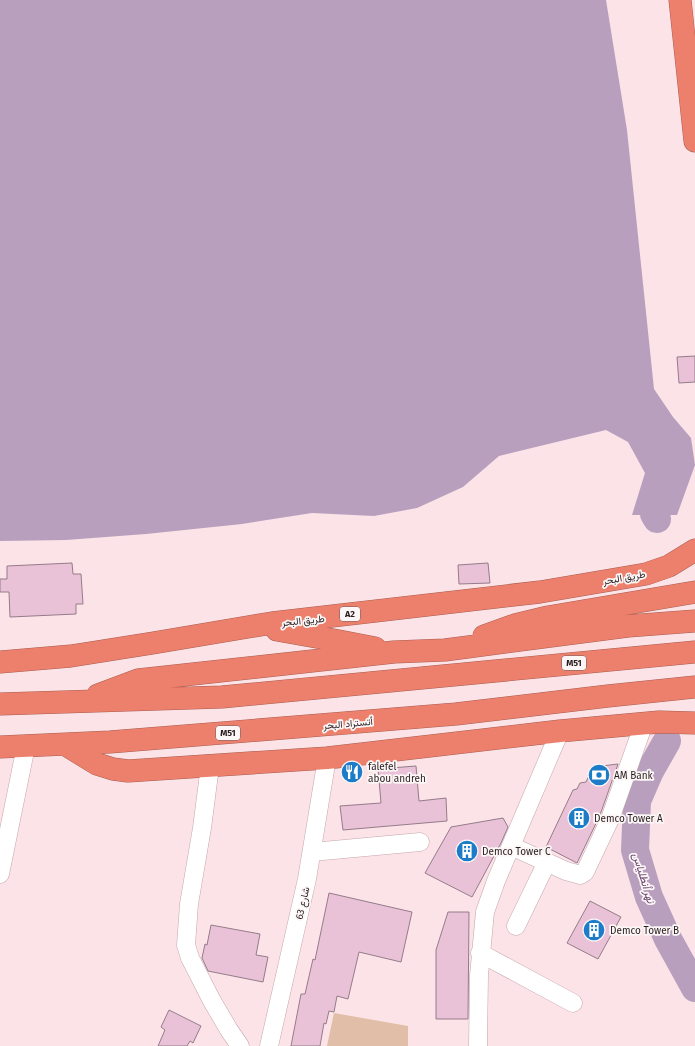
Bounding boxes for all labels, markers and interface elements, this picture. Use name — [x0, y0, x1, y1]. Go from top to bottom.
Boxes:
street label: طريق البحر — [601, 568, 647, 588]
road number: A2 — [340, 607, 360, 621]
street label: طريق البحر — [280, 613, 326, 629]
road number: M51 — [562, 656, 586, 670]
street label: أتستراد البحر — [322, 716, 374, 732]
road number: M51 — [216, 726, 240, 740]
restaurant icon: falefel abou andreh — [339, 759, 365, 785]
place label: falefel abou andreh — [368, 761, 426, 785]
bank icon: AM Bank — [586, 762, 612, 788]
place label: AM Bank — [614, 770, 654, 782]
building icon: Demco Tower A — [566, 805, 592, 831]
place label: Demco Tower A — [594, 813, 663, 825]
building icon: Demco Tower C — [454, 838, 480, 864]
place label: Demco Tower C — [482, 846, 551, 858]
water label: نهر أنطلياس — [630, 851, 658, 906]
street label: شارع 63 — [293, 886, 313, 921]
building icon: Demco Tower B — [581, 917, 607, 943]
place label: Demco Tower B — [610, 925, 679, 937]

